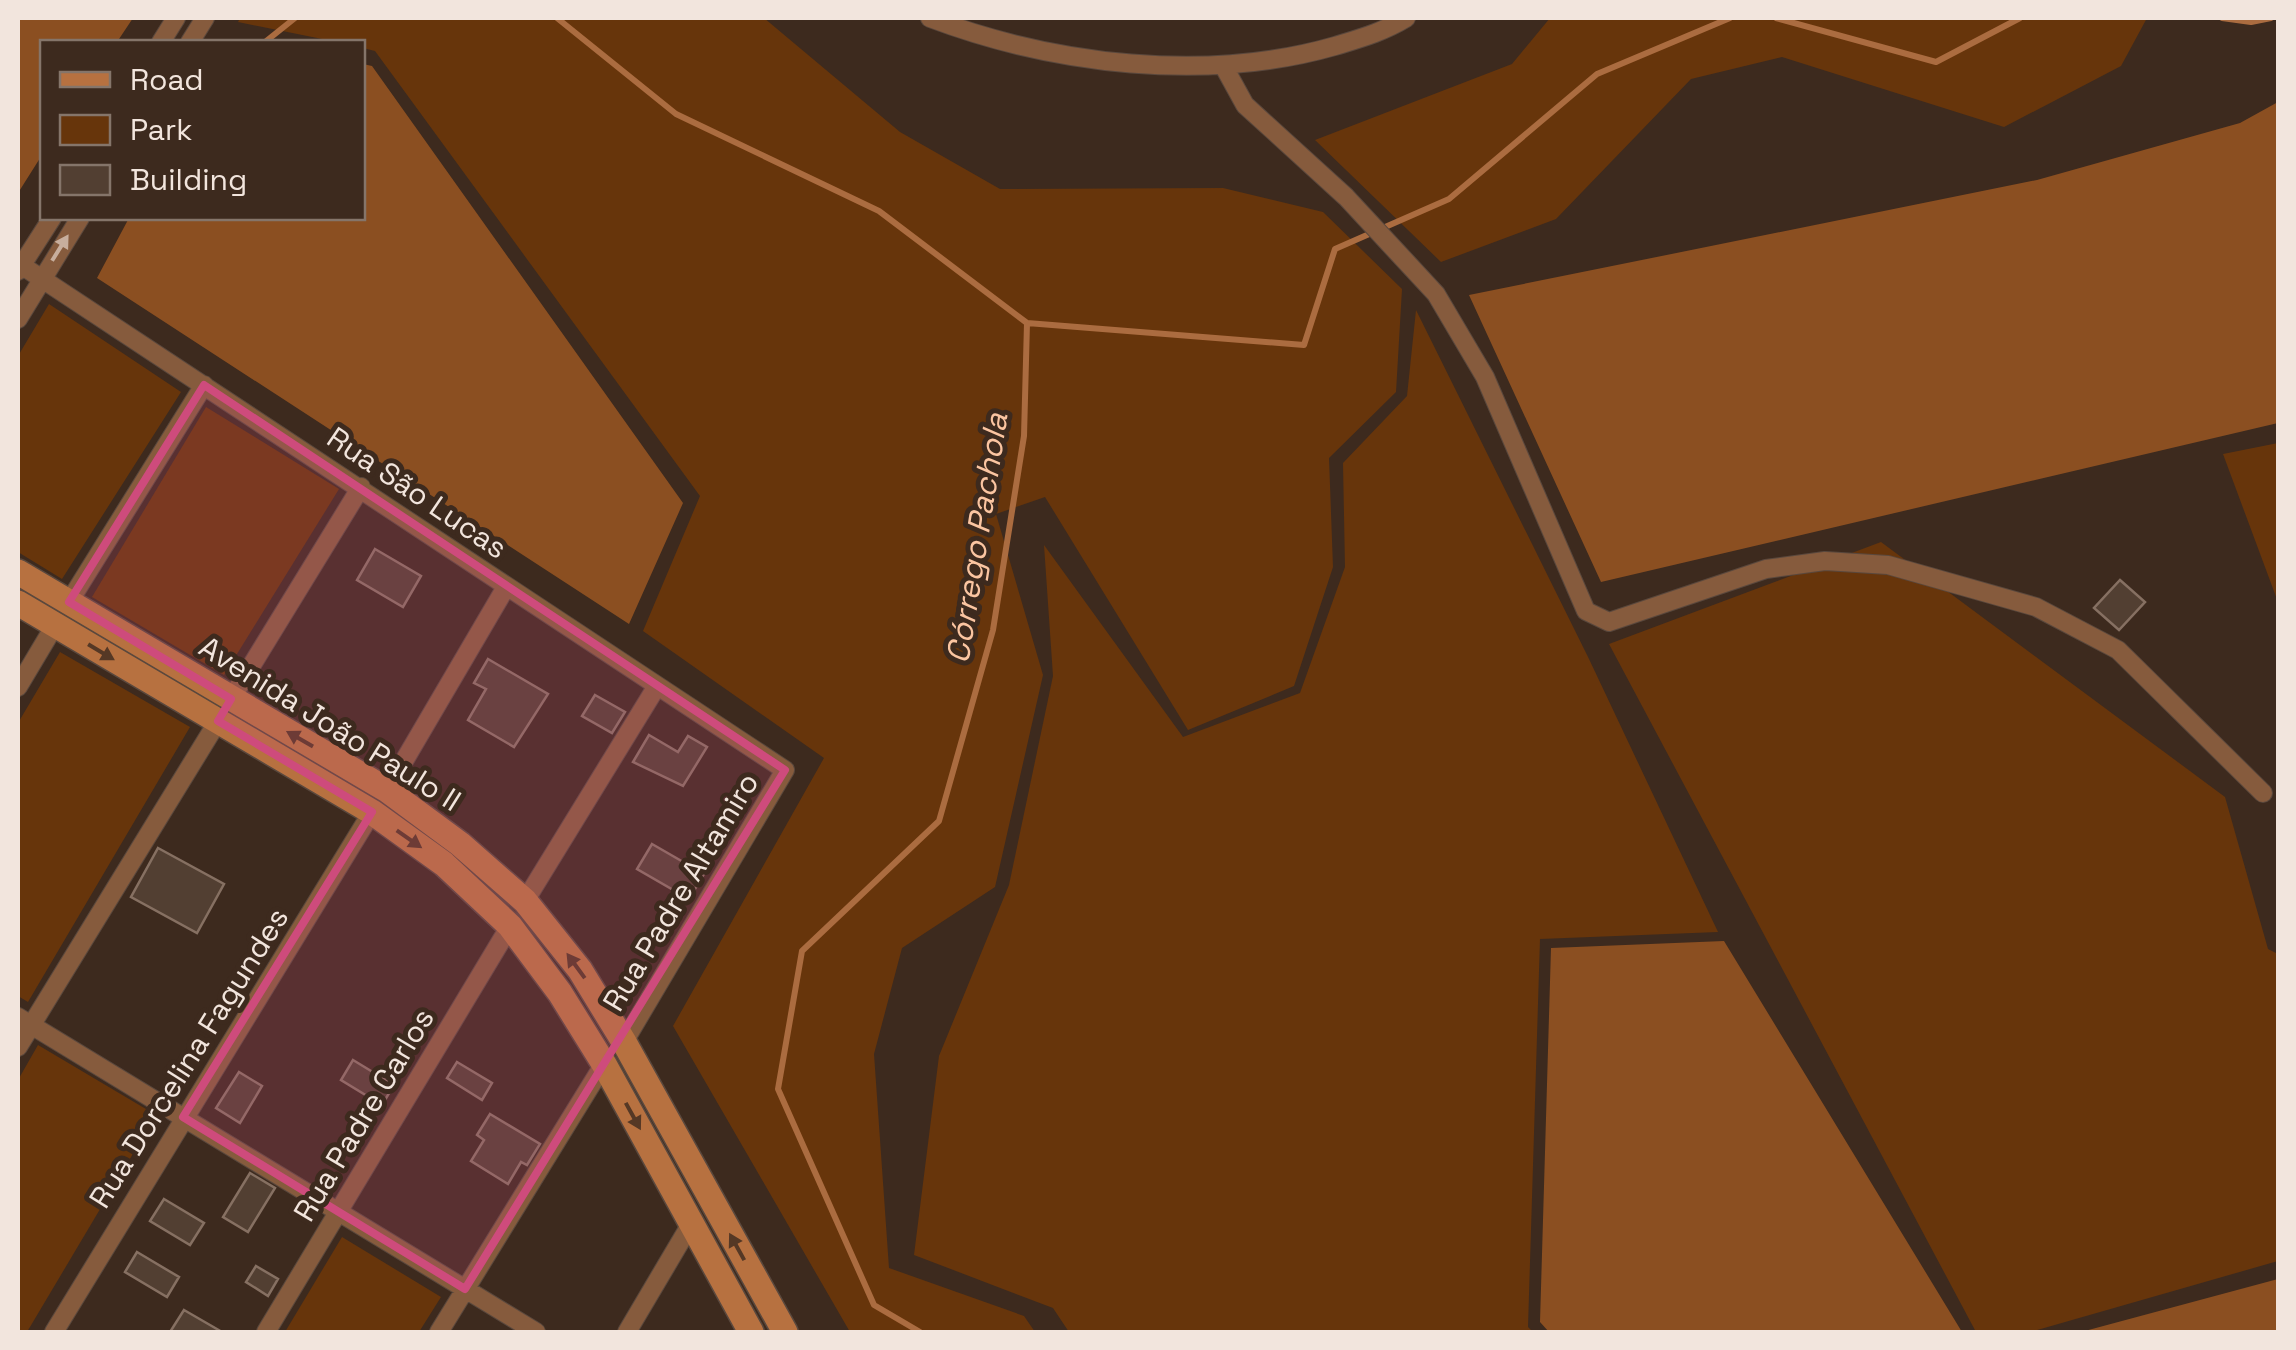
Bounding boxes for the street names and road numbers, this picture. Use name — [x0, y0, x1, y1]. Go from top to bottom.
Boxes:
street label: Rua São Lucas — [320, 418, 515, 567]
street label: Avenida João Paulo II — [192, 627, 468, 820]
street label: Rua Padre Altamiro — [594, 765, 767, 1018]
street label: Rua Dorcelina Fagundes — [80, 900, 297, 1215]
street label: Rua Padre Carlos — [285, 1001, 443, 1228]

